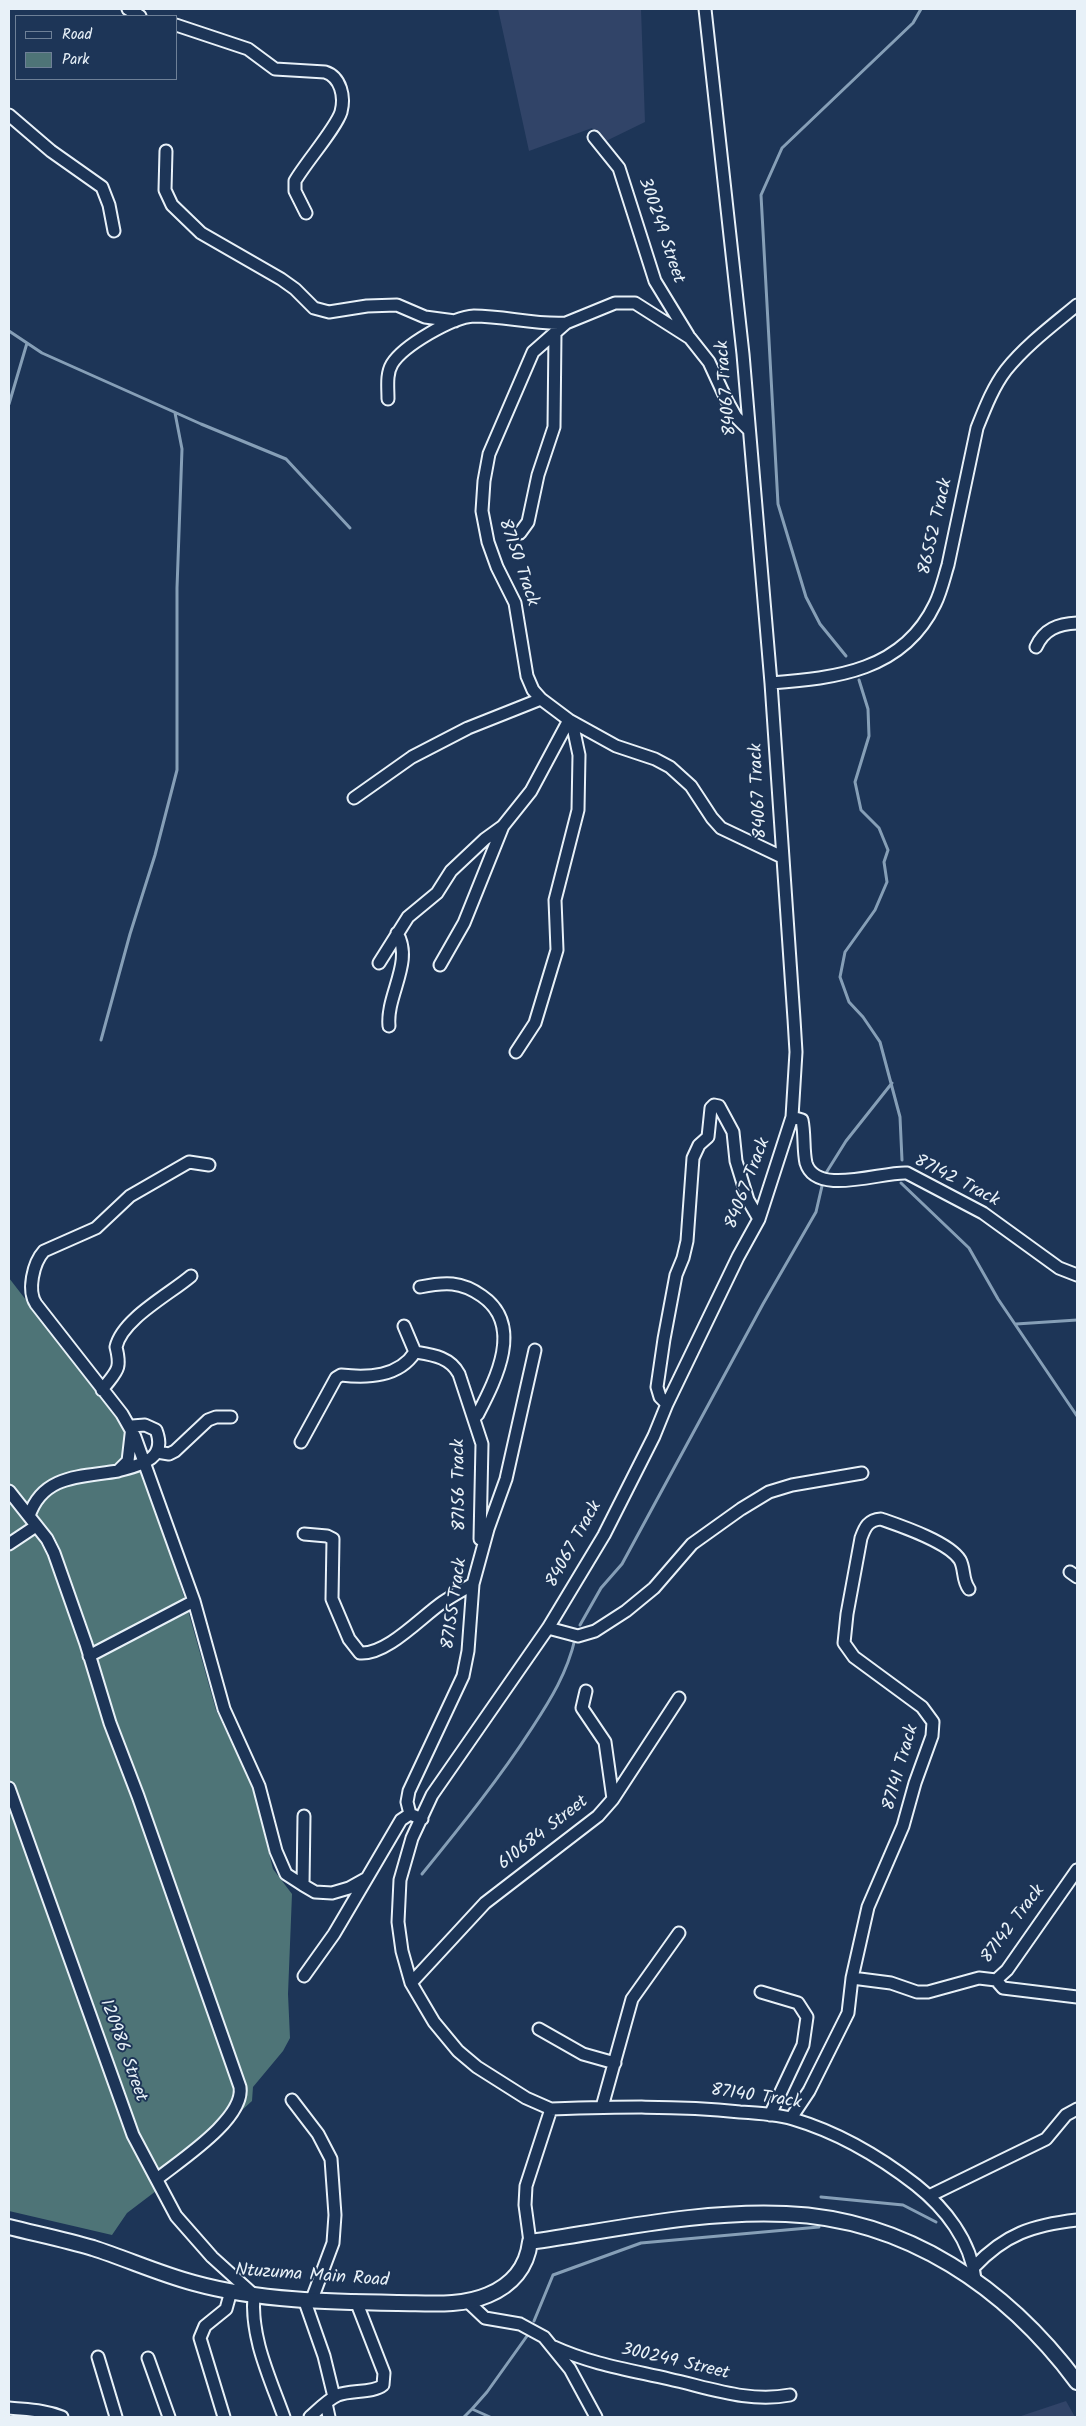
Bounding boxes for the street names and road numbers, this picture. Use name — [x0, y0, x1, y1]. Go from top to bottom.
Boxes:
street label: 300249 Street — [632, 175, 688, 287]
street label: 84067 Track — [713, 339, 743, 437]
street label: 86552 Track — [915, 477, 959, 577]
street label: 87150 Track — [492, 516, 542, 610]
street label: 84067 Track — [747, 743, 773, 839]
street label: 84067 Track — [722, 1135, 776, 1233]
street label: 87142 Track — [910, 1151, 1002, 1213]
street label: 87156 Track — [449, 1439, 473, 1531]
street label: 84067 Track — [542, 1498, 608, 1592]
street label: 87155 Track — [439, 1557, 473, 1651]
street label: 87141 Track — [879, 1723, 925, 1813]
street label: 610684 Street — [495, 1792, 593, 1876]
street label: 87142 Track — [977, 1881, 1051, 1969]
street label: 120986 Street — [93, 1997, 151, 2105]
street label: 87140 Track — [709, 2081, 803, 2115]
street label: Ntuzuma Main Road — [234, 2261, 390, 2293]
street label: 300249 Street — [619, 2340, 731, 2386]

